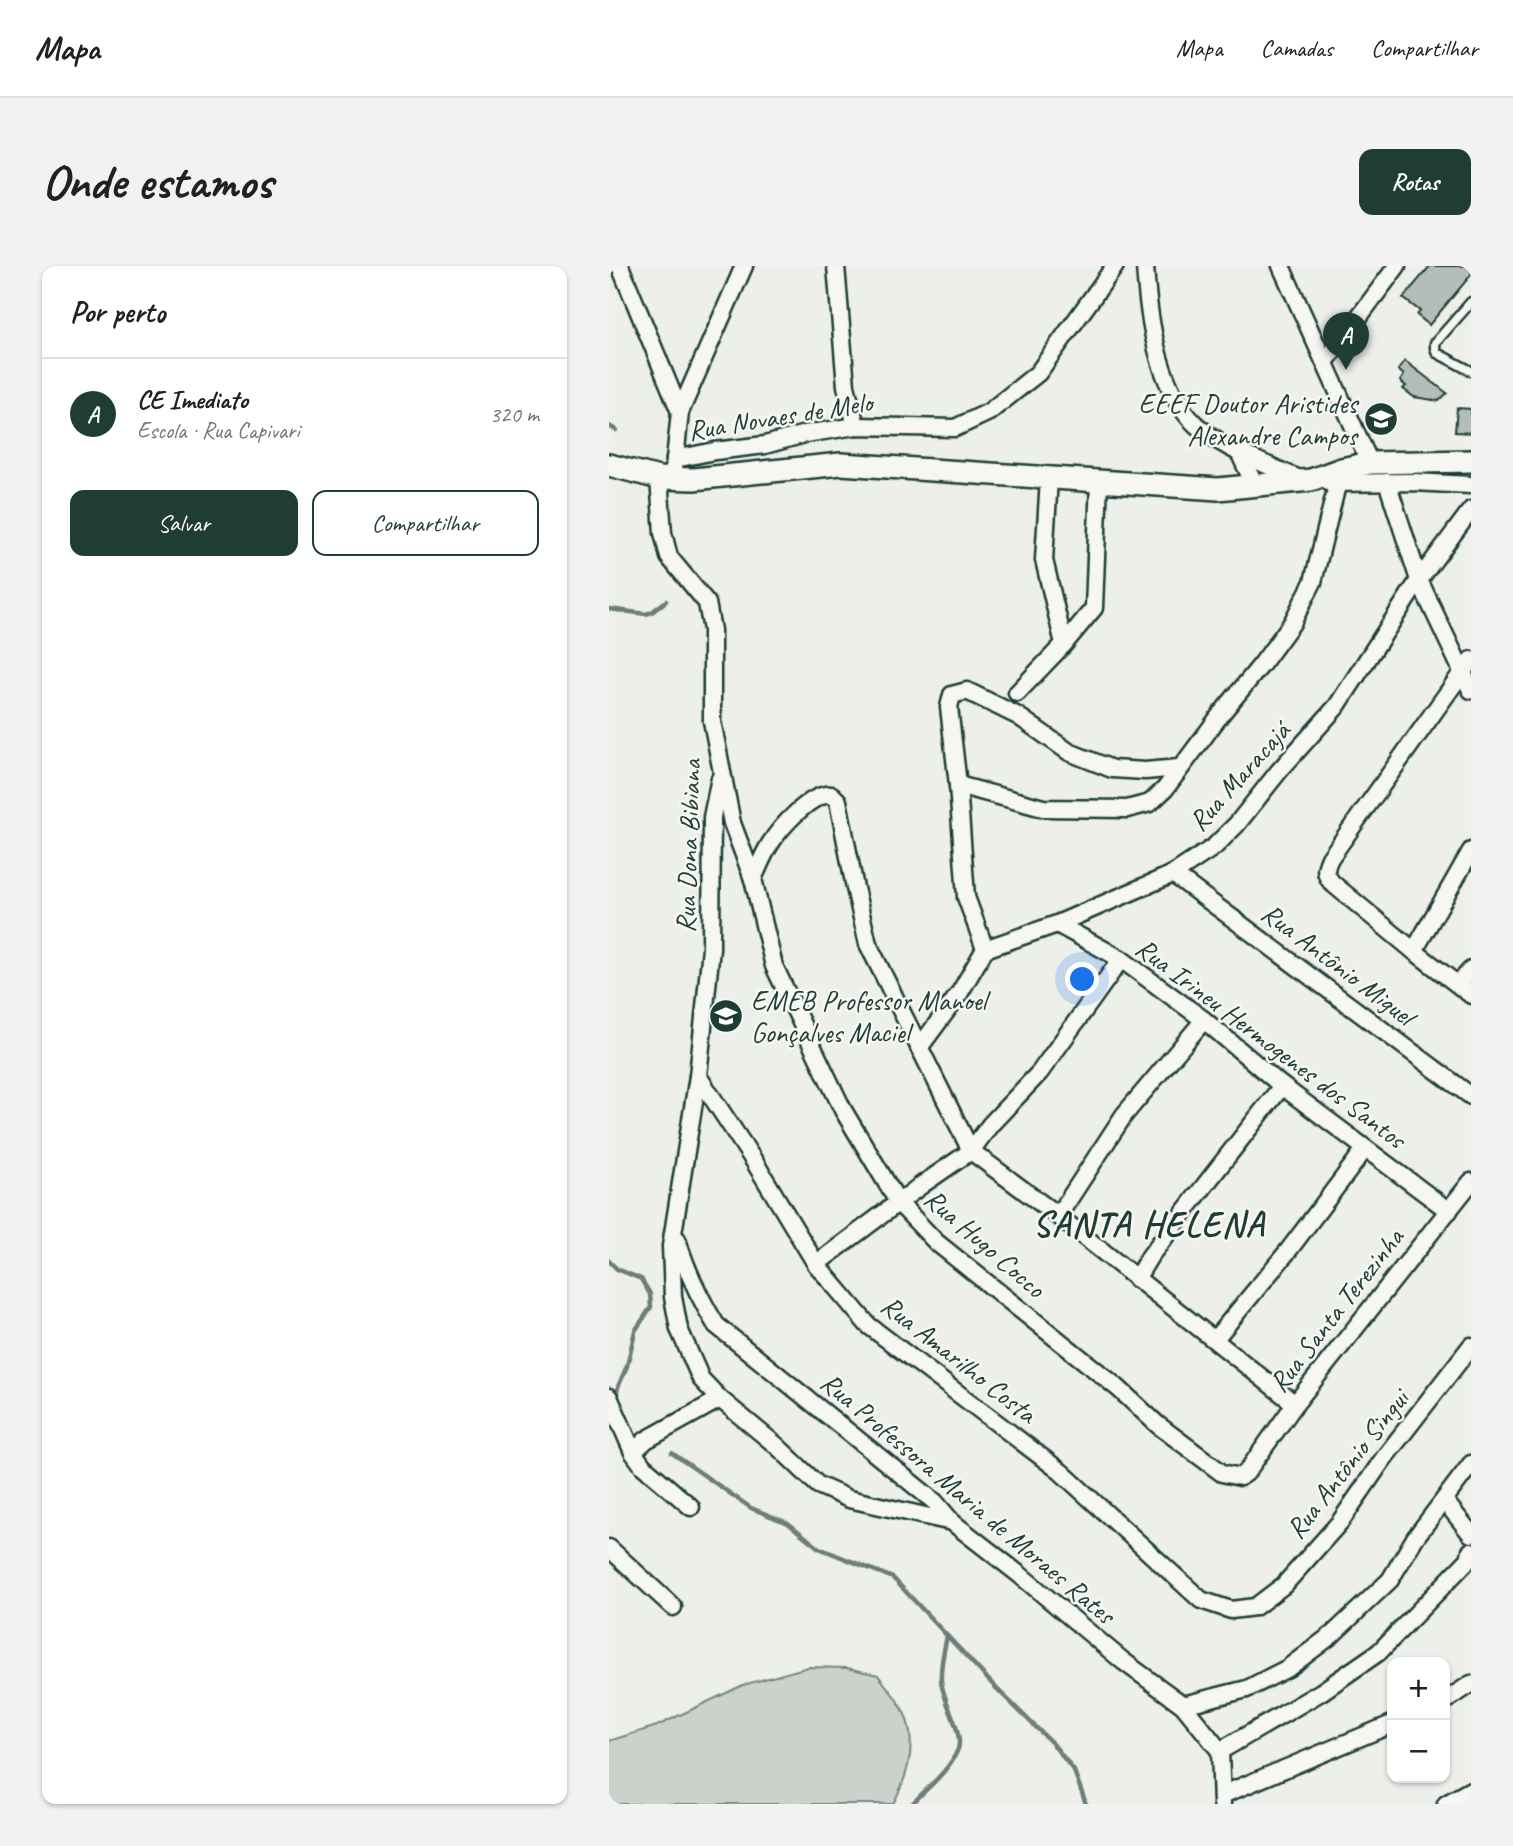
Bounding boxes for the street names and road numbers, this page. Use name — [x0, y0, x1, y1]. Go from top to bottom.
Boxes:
street label: Rua Novaes de Melo — [685, 384, 878, 448]
street label: Rua Maracajá — [1181, 712, 1299, 838]
street label: Rua Dona Bibiana — [667, 757, 709, 933]
street label: Rua Antônio Miguel — [1255, 895, 1425, 1036]
street label: Rua Irineu Hermogenes dos Santos — [1129, 930, 1415, 1157]
street label: Rua Hugo Cocco — [917, 1181, 1054, 1306]
street label: Rua Santa Terezinha — [1261, 1220, 1412, 1399]
street label: Rua Amarilho Costa — [874, 1287, 1045, 1432]
street label: Rua Professora Maria de Moraes Rates — [814, 1365, 1124, 1633]
street label: Rua Antônio Singui — [1278, 1380, 1418, 1546]

